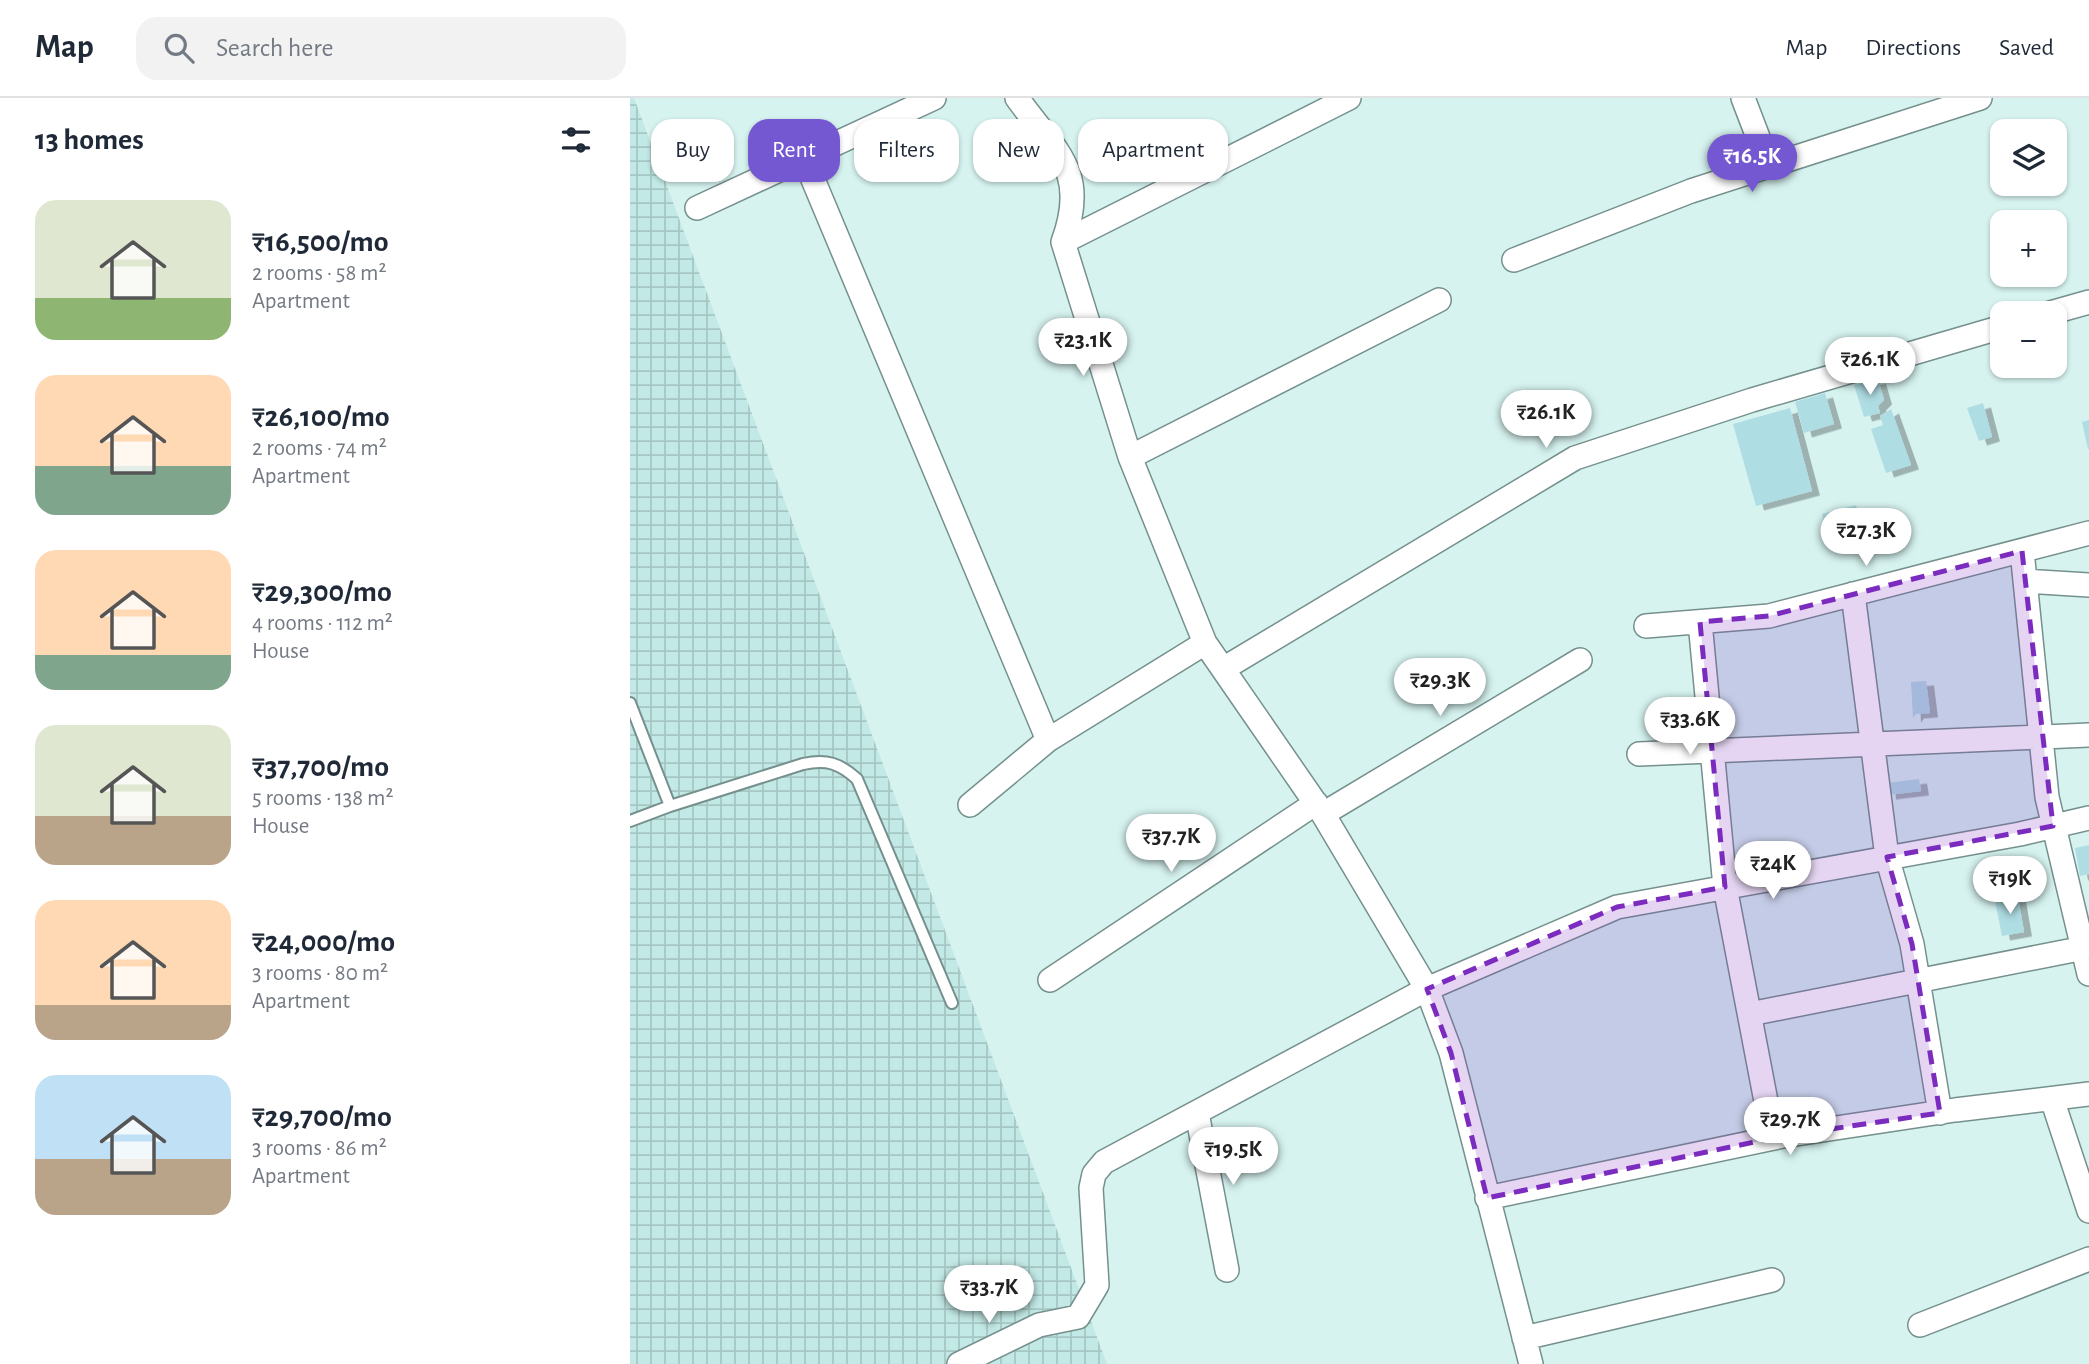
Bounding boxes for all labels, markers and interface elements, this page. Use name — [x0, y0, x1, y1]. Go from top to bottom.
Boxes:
search box — [136, 17, 626, 80]
icon: search — [160, 29, 198, 67]
text: Map — [35, 31, 94, 64]
text: Search here — [216, 35, 334, 61]
text: Map — [1785, 36, 1827, 60]
text: Directions — [1865, 36, 1961, 60]
text: Saved — [1999, 36, 2054, 60]
chip: Buy — [651, 119, 734, 182]
chip: Rent — [748, 119, 840, 182]
chip: Filters — [854, 119, 959, 182]
chip: New — [973, 119, 1064, 182]
chip: Apartment — [1078, 119, 1228, 182]
map controls — [1990, 119, 2067, 378]
button: layers — [1990, 119, 2067, 196]
icon: filters — [557, 121, 595, 159]
text: 13 homes — [35, 125, 144, 155]
pin: ₹16.5K — [1695, 134, 1809, 194]
text: ₹16.5K — [1723, 145, 1781, 168]
button: + — [1990, 210, 2067, 287]
text: ₹16,500/mo — [252, 227, 389, 257]
icon: home — [91, 228, 175, 312]
text: 2 rooms · 58 m² — [252, 262, 387, 285]
text: Apartment — [252, 290, 350, 313]
button: − — [1990, 301, 2067, 378]
pin: ₹23.1K — [1026, 318, 1140, 378]
text: ₹23.1K — [1054, 329, 1112, 352]
pin: ₹26.1K — [1813, 338, 1927, 397]
text: ₹26.1K — [1841, 348, 1899, 371]
pin: ₹26.1K — [1489, 390, 1603, 450]
text: ₹26.1K — [1517, 401, 1575, 424]
text: ₹26,100/mo — [252, 402, 390, 432]
icon: home — [91, 403, 175, 487]
text: 2 rooms · 74 m² — [252, 437, 387, 460]
text: Apartment — [252, 465, 350, 488]
pin: ₹27.3K — [1809, 508, 1923, 568]
text: ₹27.3K — [1836, 519, 1896, 542]
text: ₹29,300/mo — [252, 577, 392, 607]
icon: home — [91, 578, 175, 662]
text: 4 rooms · 112 m² — [252, 612, 393, 635]
text: House — [252, 640, 309, 663]
pin: ₹29.3K — [1383, 658, 1497, 718]
text: ₹29.3K — [1410, 669, 1470, 692]
pin: ₹33.6K — [1633, 698, 1747, 757]
text: ₹33.6K — [1660, 708, 1720, 731]
text: ₹37,700/mo — [252, 752, 389, 782]
icon: home — [91, 753, 175, 837]
text: 5 rooms · 138 m² — [252, 787, 393, 810]
pin: ₹37.7K — [1114, 814, 1228, 874]
text: House — [252, 815, 309, 838]
text: ₹37.7K — [1142, 825, 1200, 848]
pin: ₹24K — [1732, 842, 1814, 901]
text: ₹24K — [1750, 852, 1796, 875]
pin: ₹19K — [1969, 856, 2051, 916]
text: ₹19K — [1989, 867, 2031, 890]
text: ₹24,000/mo — [252, 927, 395, 957]
icon: home — [91, 928, 175, 1012]
text: 3 rooms · 80 m² — [252, 962, 388, 985]
text: Apartment — [252, 990, 350, 1013]
pin: ₹29.7K — [1733, 1098, 1847, 1157]
text: ₹29,700/mo — [252, 1102, 392, 1132]
icon: home — [91, 1103, 175, 1187]
text: ₹29.7K — [1760, 1108, 1820, 1131]
pin: ₹19.5K — [1176, 1128, 1290, 1187]
text: 3 rooms · 86 m² — [252, 1137, 387, 1160]
text: ₹19.5K — [1204, 1138, 1262, 1161]
text: Apartment — [252, 1165, 350, 1188]
pin: ₹33.7K — [932, 1266, 1046, 1325]
text: ₹33.7K — [960, 1276, 1018, 1299]

